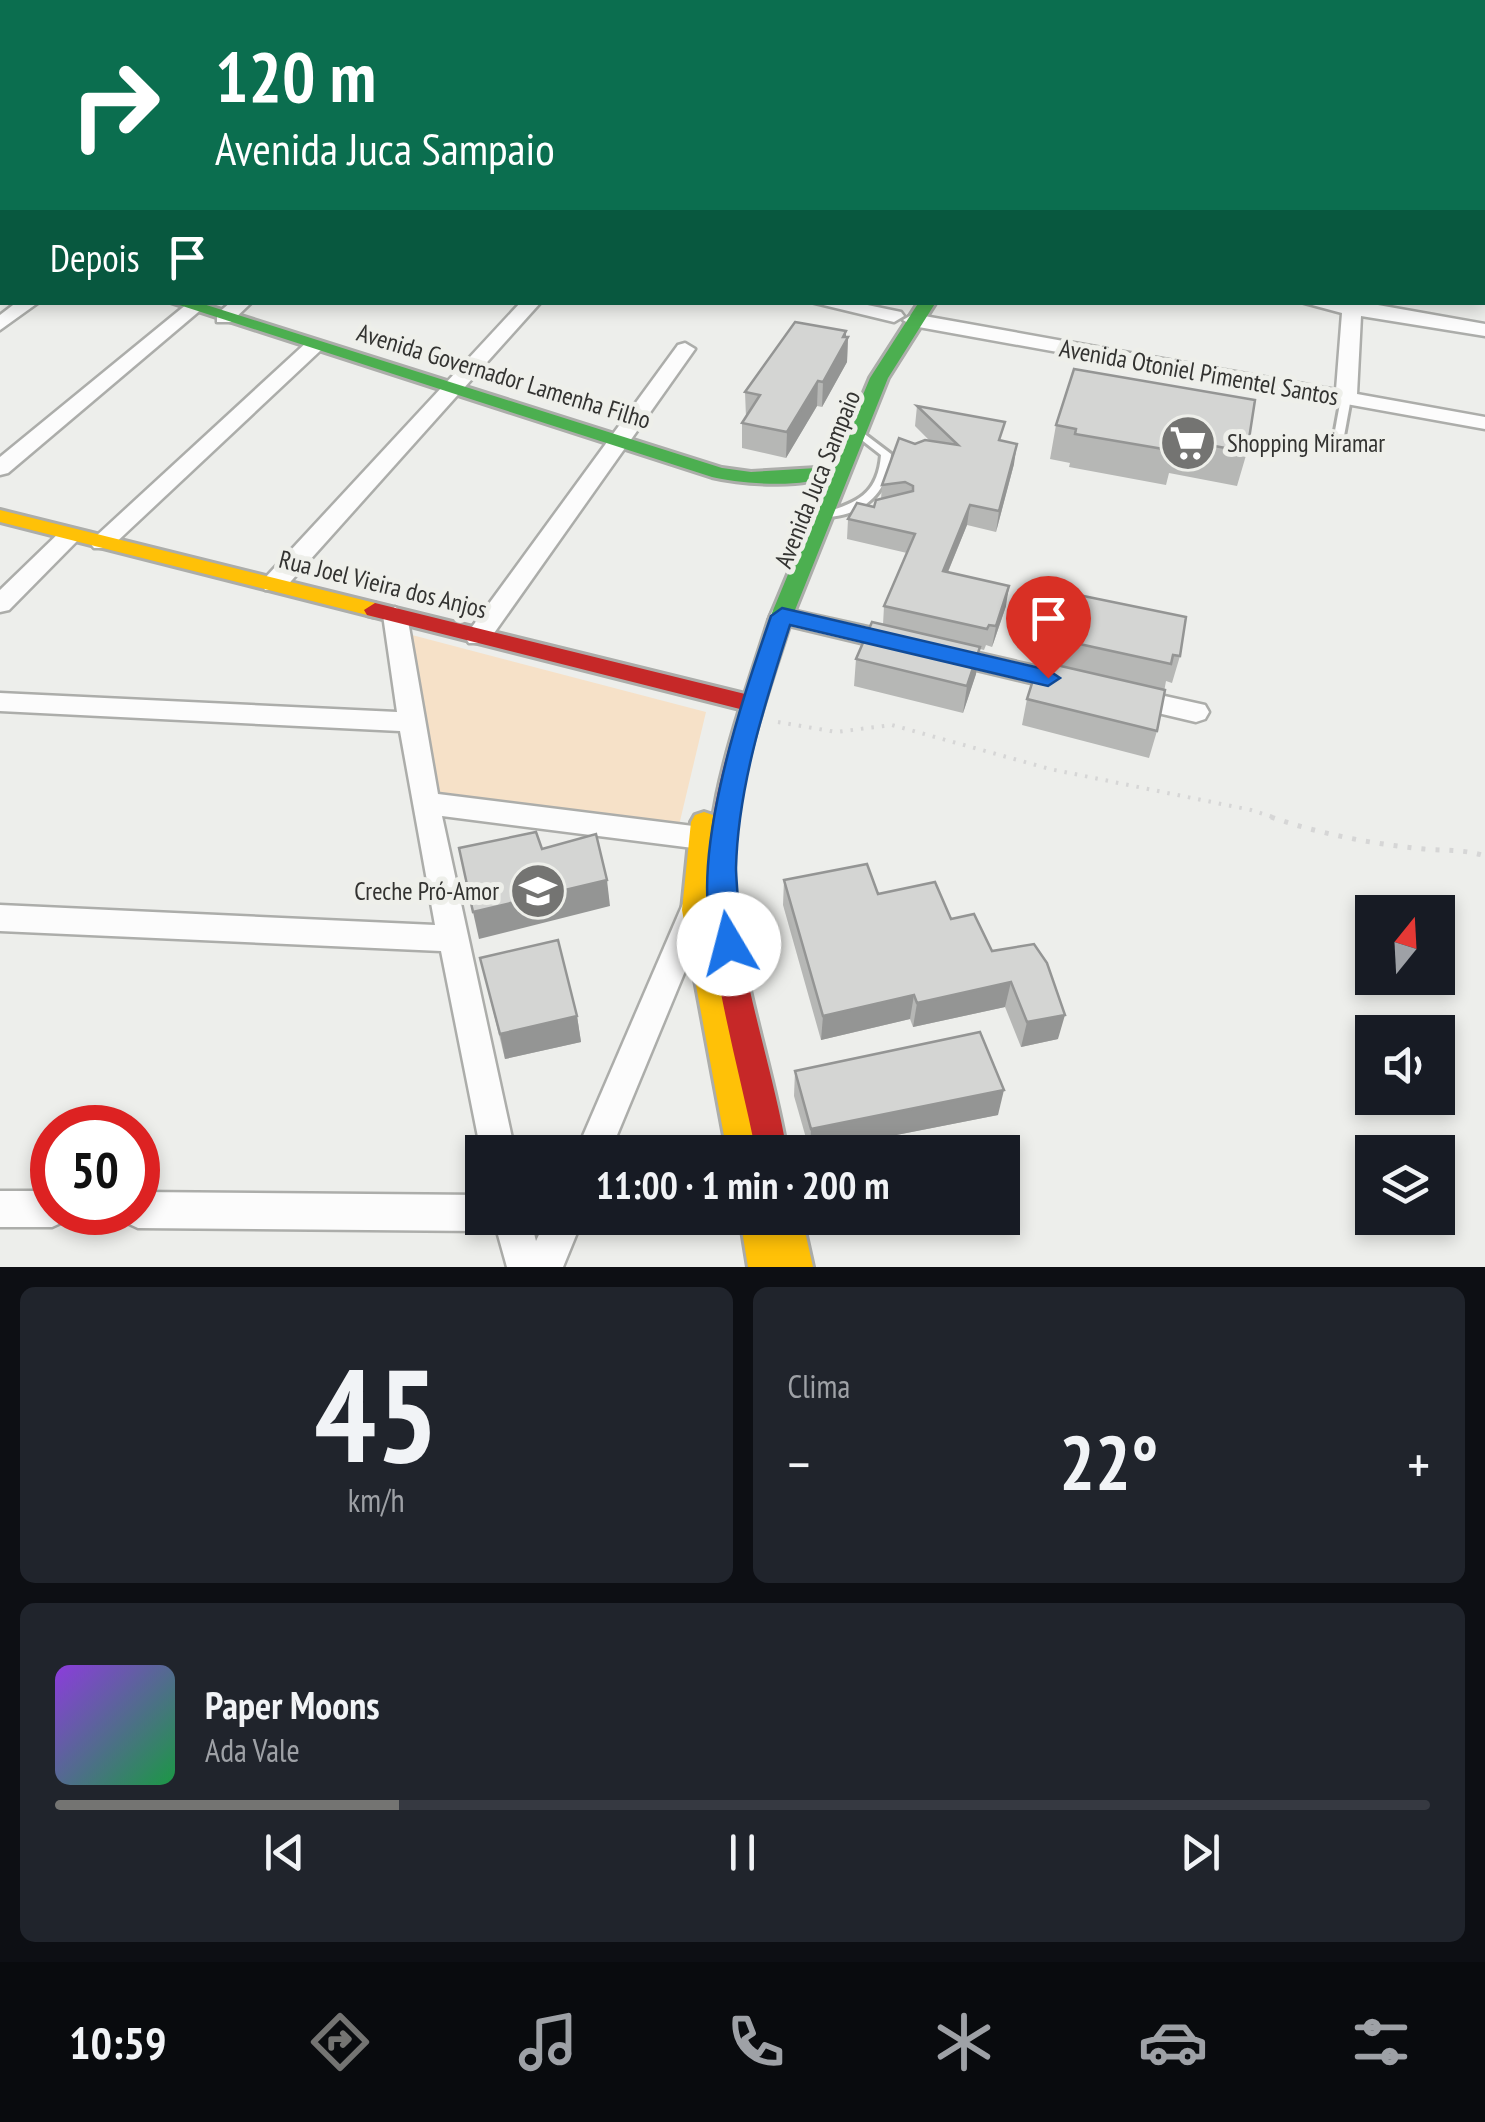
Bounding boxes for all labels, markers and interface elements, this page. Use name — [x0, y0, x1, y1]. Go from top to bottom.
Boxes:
text: 120 m — [215, 31, 376, 121]
icon: right — [50, 40, 180, 170]
text: Avenida Juca Sampaio — [215, 119, 555, 177]
icon: arrive — [160, 230, 215, 285]
text: Depois — [50, 233, 140, 282]
street label: Avenida Governador Lamenha Filho — [353, 316, 655, 436]
street label: Avenida Otoniel Pimentel Santos — [1057, 332, 1341, 412]
street label: Avenida Juca Sampaio — [767, 385, 867, 573]
supermarket icon: Shopping Miramar — [1158, 413, 1218, 473]
place label: Shopping Miramar — [1227, 427, 1385, 459]
street label: Rua Joel Vieira dos Anjos — [276, 543, 490, 625]
pin — [1006, 576, 1091, 679]
icon: arrive — [1021, 591, 1076, 646]
school or university icon: Creche Pró-Amor — [508, 861, 568, 921]
place label: Creche Pró-Amor — [354, 875, 499, 907]
position arrow — [677, 892, 781, 996]
north arrow — [1355, 895, 1455, 995]
map controls — [1355, 895, 1455, 1235]
button: sound — [1355, 1015, 1455, 1115]
speed limit sign: 50 — [30, 1105, 160, 1235]
button: layers — [1355, 1135, 1455, 1235]
text: 11:00 · 1 min · 200 m — [596, 1160, 889, 1209]
text: 45 — [314, 1330, 438, 1498]
text: Clima — [788, 1365, 850, 1407]
text: 22° — [1059, 1414, 1158, 1511]
text: − — [788, 1428, 810, 1499]
text: + — [1407, 1428, 1430, 1499]
text: km/h — [348, 1479, 405, 1521]
text: Paper Moons — [205, 1680, 380, 1729]
text: Ada Vale — [205, 1729, 300, 1771]
icon: previous — [257, 1825, 312, 1880]
icon: pause — [715, 1825, 770, 1880]
icon: next — [1173, 1825, 1228, 1880]
icon: directions — [305, 2007, 375, 2077]
icon: music — [513, 2007, 583, 2077]
icon: phone — [721, 2007, 791, 2077]
icon: climate — [929, 2007, 999, 2077]
icon: car — [1138, 2007, 1208, 2077]
icon: filters — [1346, 2007, 1416, 2077]
text: 10:59 — [69, 2013, 166, 2071]

